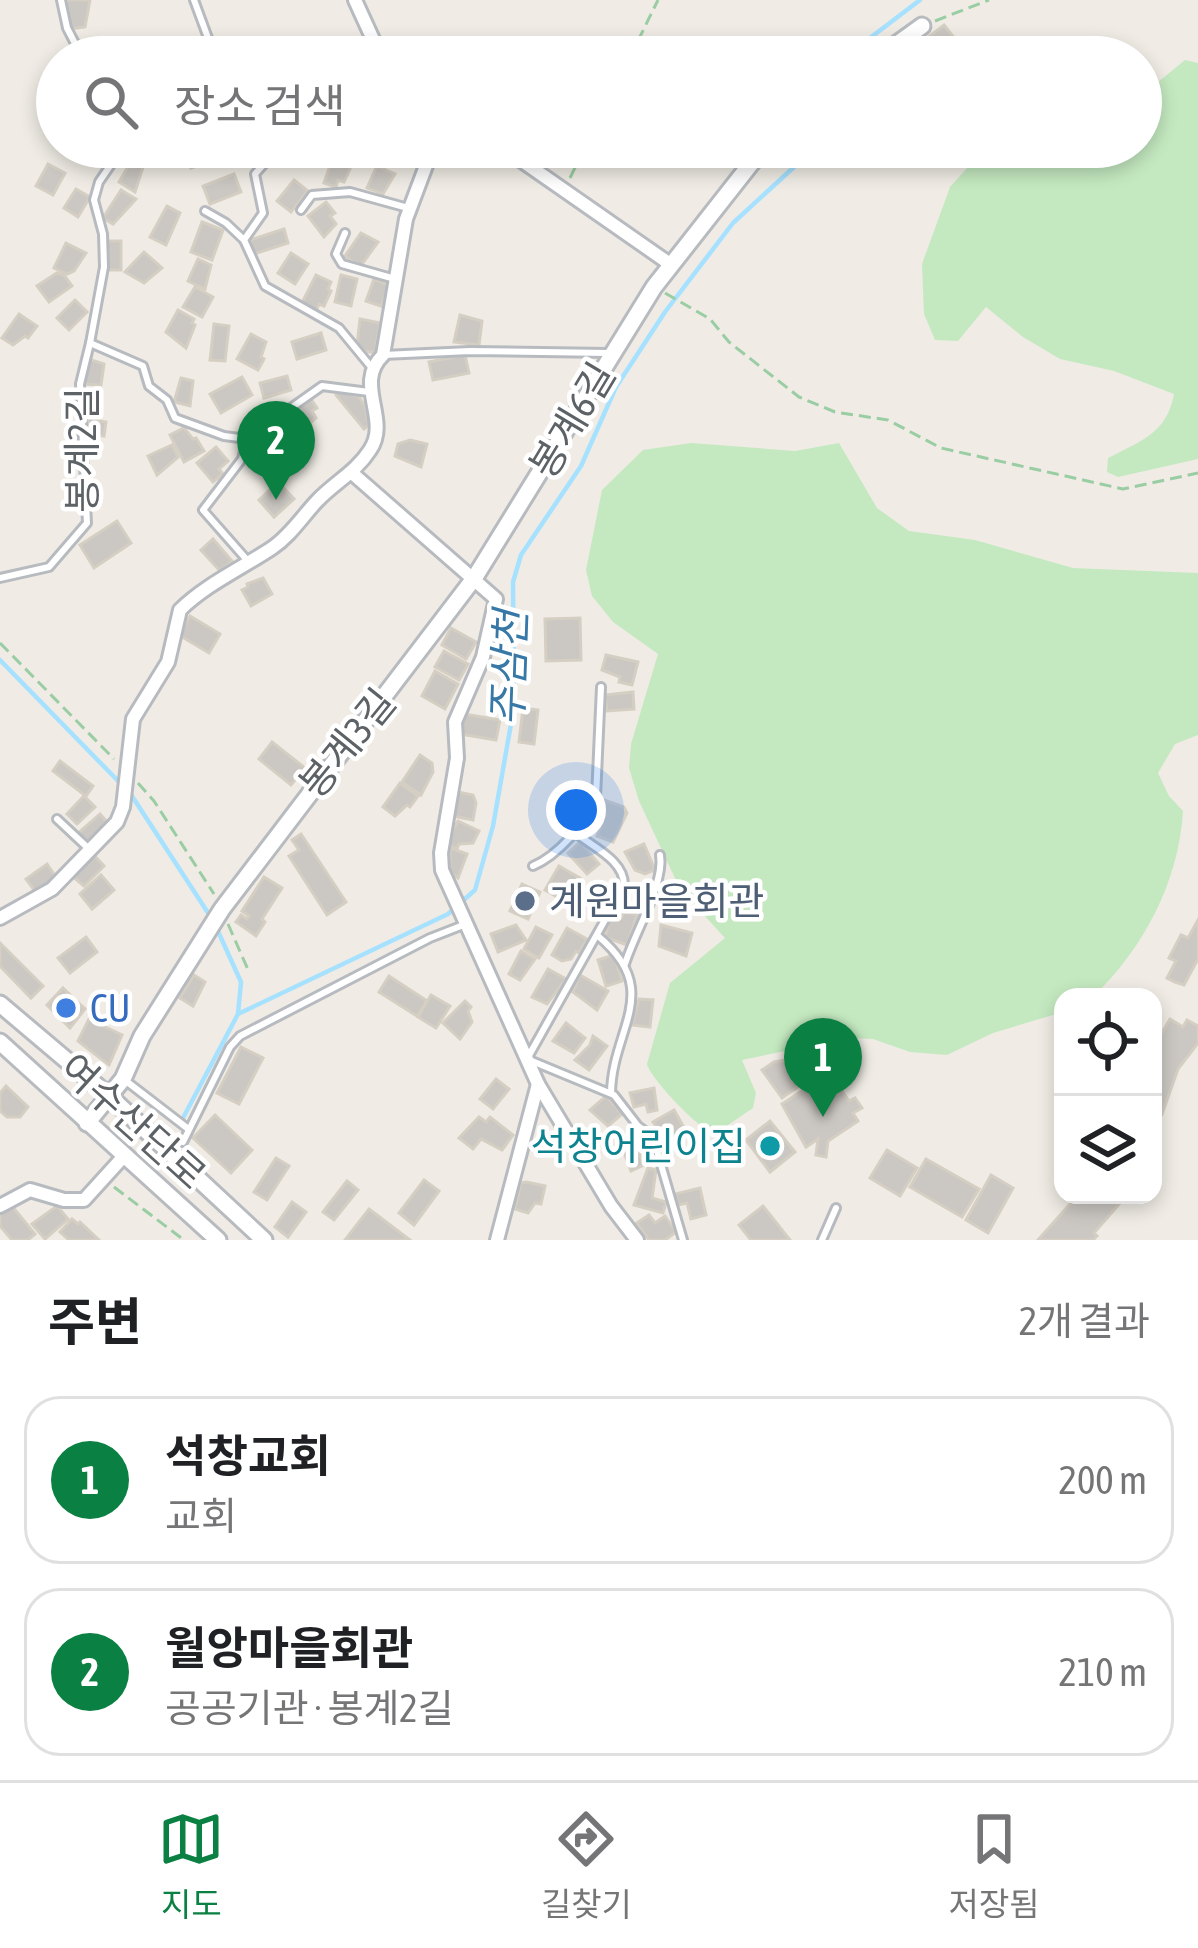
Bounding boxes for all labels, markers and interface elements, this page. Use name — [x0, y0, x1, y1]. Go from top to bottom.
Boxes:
search box — [36, 36, 1162, 168]
icon: search — [78, 69, 144, 135]
text: 장소 검색 — [174, 80, 346, 132]
street label: 봉계6길 — [521, 355, 623, 485]
street label: 봉계2길 — [60, 387, 104, 513]
pin: 2 — [237, 401, 315, 500]
water label: 주삼천 — [483, 605, 535, 727]
street label: 봉계3길 — [290, 680, 404, 806]
your location — [546, 780, 606, 840]
place label: 계원마을회관 — [549, 879, 764, 923]
marker: 계원마을회관 — [512, 888, 538, 914]
place label: CU — [90, 986, 131, 1030]
map controls — [1054, 988, 1162, 1204]
button: locate — [1054, 988, 1162, 1096]
marker: CU — [53, 995, 79, 1021]
pin: 1 — [784, 1018, 862, 1117]
street label: 여수산단로 — [52, 1045, 214, 1197]
button: layers — [1054, 1096, 1162, 1204]
place label: 석창어린이집 — [531, 1124, 746, 1168]
marker: 석창어린이집 — [757, 1133, 783, 1159]
text: 주변 — [48, 1292, 142, 1351]
text: 2개 결과 — [1019, 1299, 1150, 1343]
text: 석창교회 — [165, 1430, 331, 1482]
text: 1 — [81, 1458, 99, 1502]
text: 200 m — [1059, 1458, 1147, 1502]
text: 교회 — [165, 1494, 237, 1538]
text: 월앙마을회관 — [165, 1622, 413, 1674]
text: 2 — [81, 1650, 99, 1694]
text: 210 m — [1059, 1650, 1147, 1694]
text: 공공기관 · 봉계2길 — [165, 1686, 454, 1730]
tab: 지도 — [158, 1806, 224, 1926]
tab: 길찾기 — [541, 1806, 632, 1926]
tab: 저장됨 — [949, 1806, 1040, 1926]

